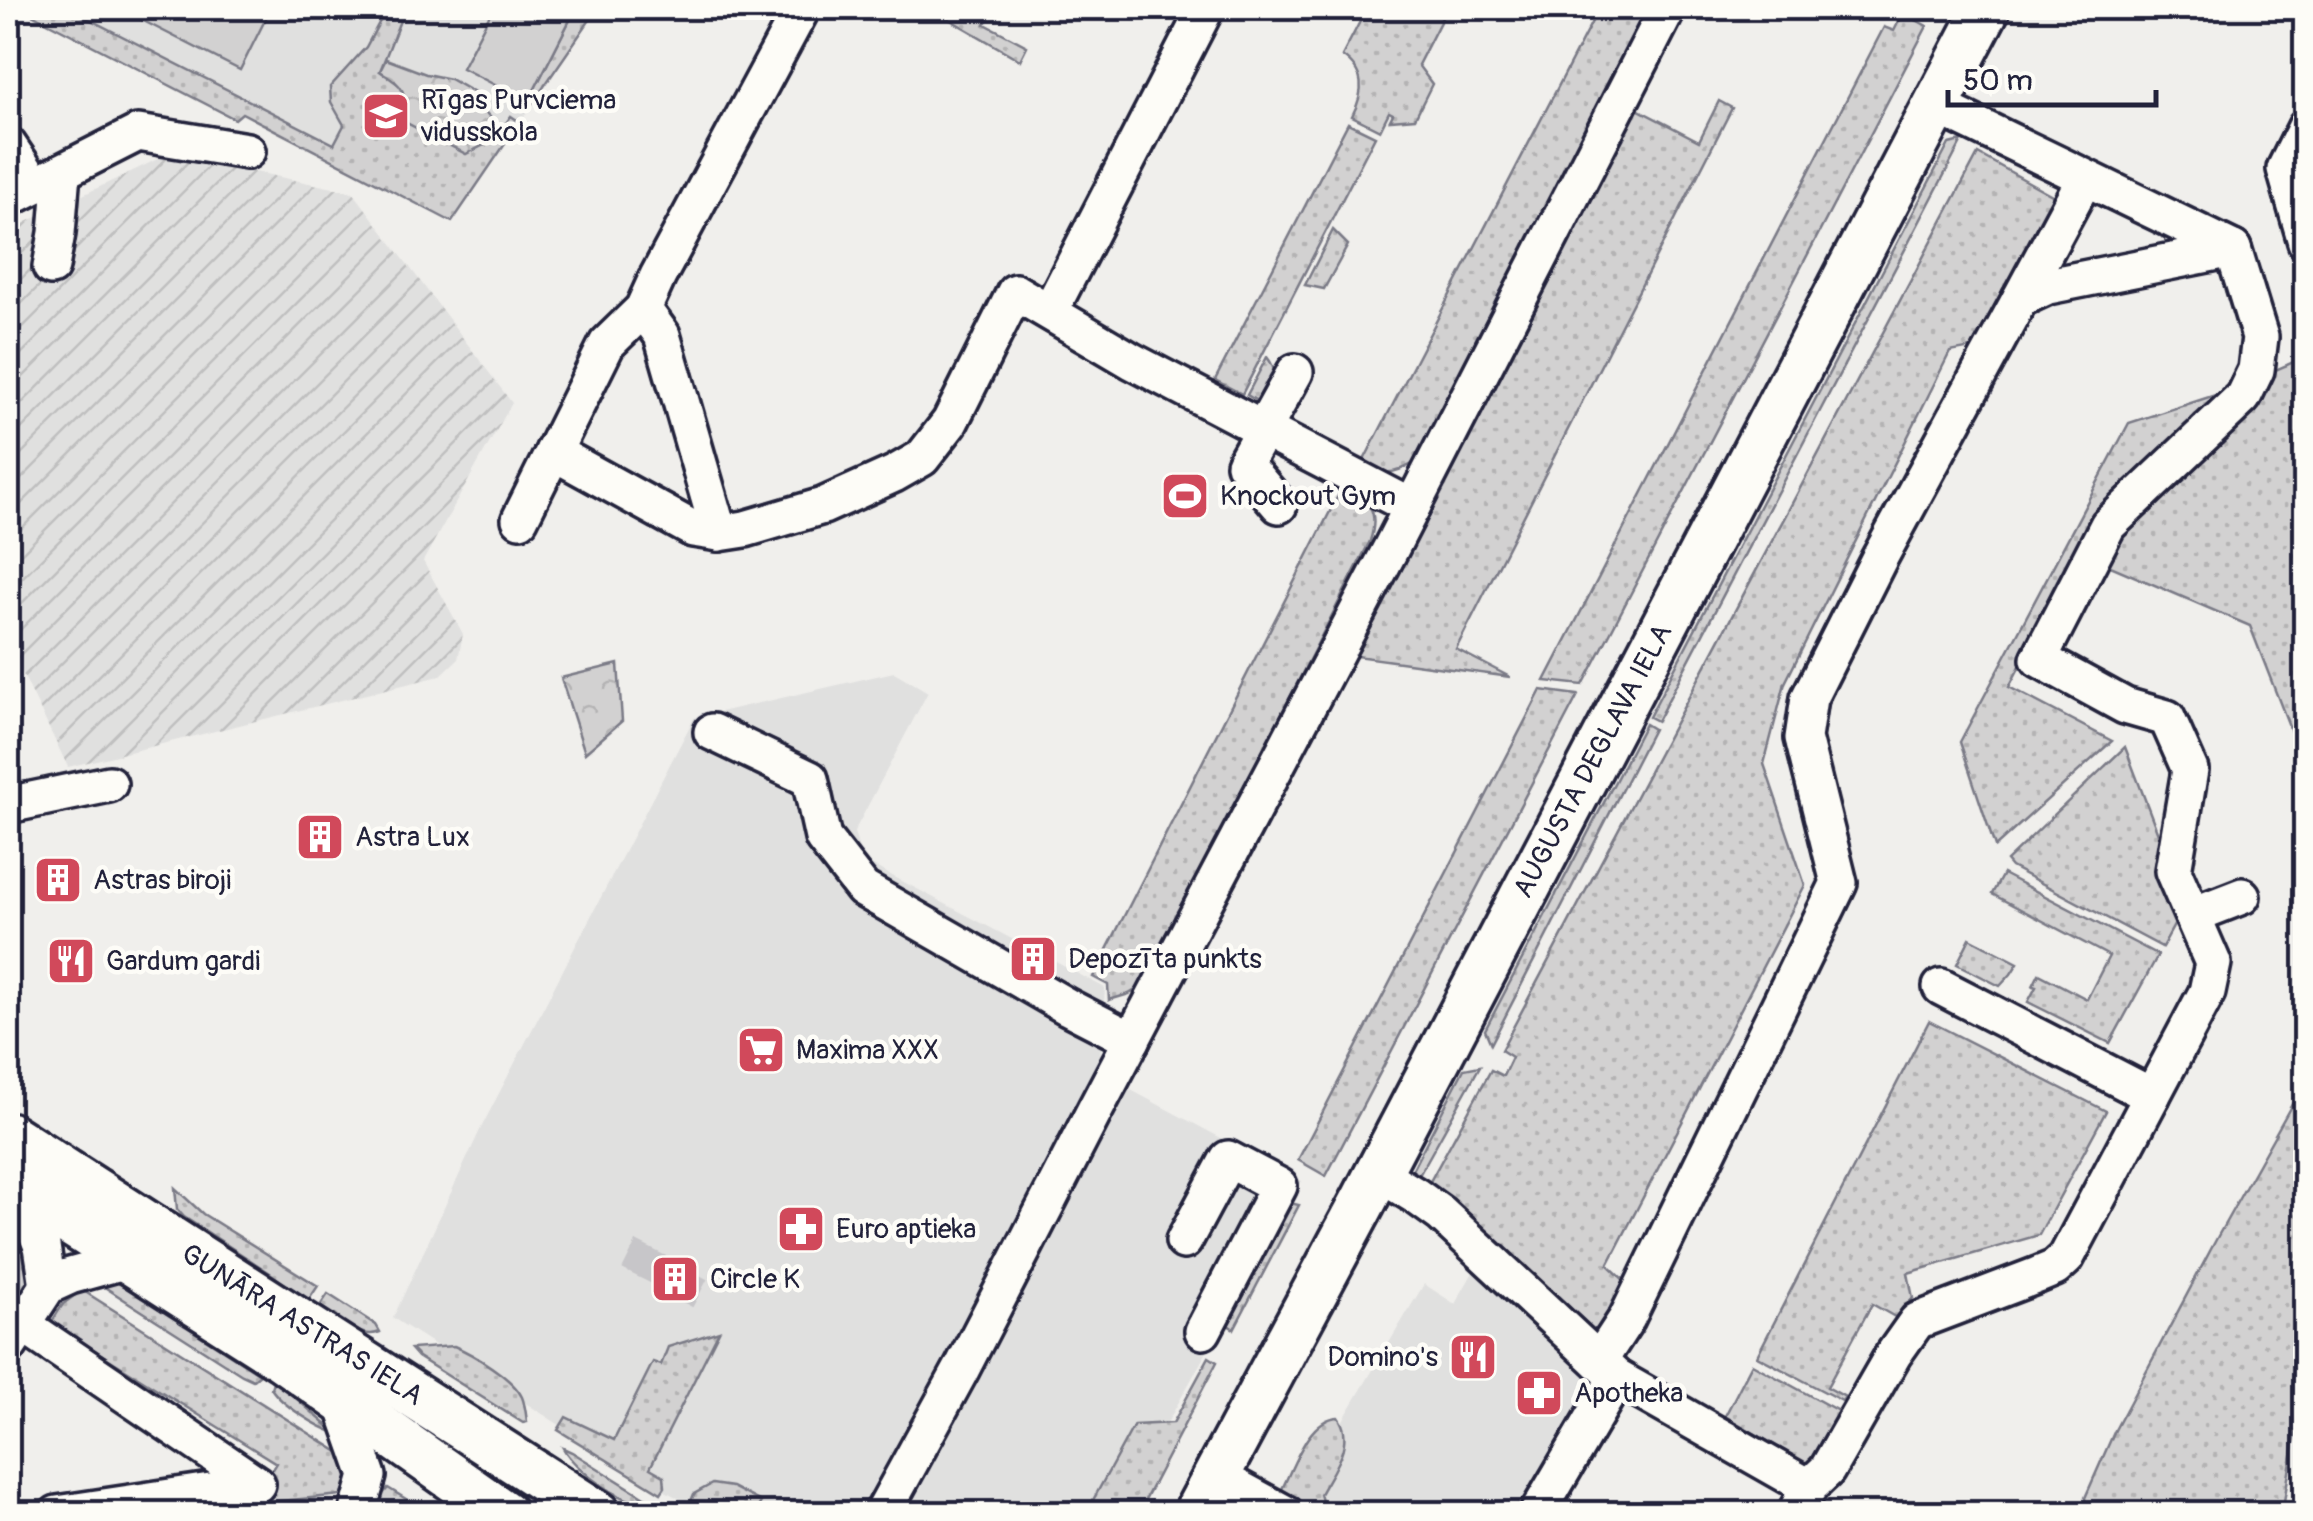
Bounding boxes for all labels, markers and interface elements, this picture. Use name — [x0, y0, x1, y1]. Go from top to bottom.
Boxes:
scale bar — [1948, 45, 2156, 107]
text: 50 m — [1963, 62, 2033, 99]
place label: Rīgas Purvciema vidusskola — [420, 83, 616, 150]
school or university icon: Rīgas Purvciema vidusskola — [360, 90, 412, 142]
sports icon: Knockout Gym — [1159, 470, 1211, 522]
place label: Knockout Gym — [1220, 479, 1396, 514]
street label: AUGUSTA DEGLAVA IELA — [1506, 618, 1680, 904]
building icon: Astra Lux — [294, 811, 346, 863]
place label: Astra Lux — [355, 820, 470, 855]
building icon: Astras biroji — [32, 854, 84, 906]
place label: Astras biroji — [93, 863, 231, 898]
building icon: Depozīta punkts — [1007, 933, 1059, 985]
restaurant icon: Gardum gardi — [45, 935, 97, 987]
place label: Depozīta punkts — [1068, 942, 1262, 977]
place label: Gardum gardi — [106, 944, 260, 979]
supermarket icon: Maxima XXX — [735, 1024, 787, 1076]
place label: Maxima XXX — [796, 1033, 939, 1068]
pharmacy icon: Euro aptieka — [775, 1203, 827, 1255]
place label: Euro aptieka — [836, 1212, 976, 1247]
street label: GUNĀRA ASTRAS IELA — [175, 1236, 429, 1414]
building icon: Circle K — [649, 1253, 701, 1305]
place label: Circle K — [710, 1262, 800, 1297]
restaurant icon: Domino's — [1447, 1331, 1499, 1383]
place label: Domino's — [1327, 1340, 1438, 1375]
pharmacy icon: Apotheka — [1513, 1367, 1565, 1419]
place label: Apotheka — [1574, 1376, 1683, 1411]

